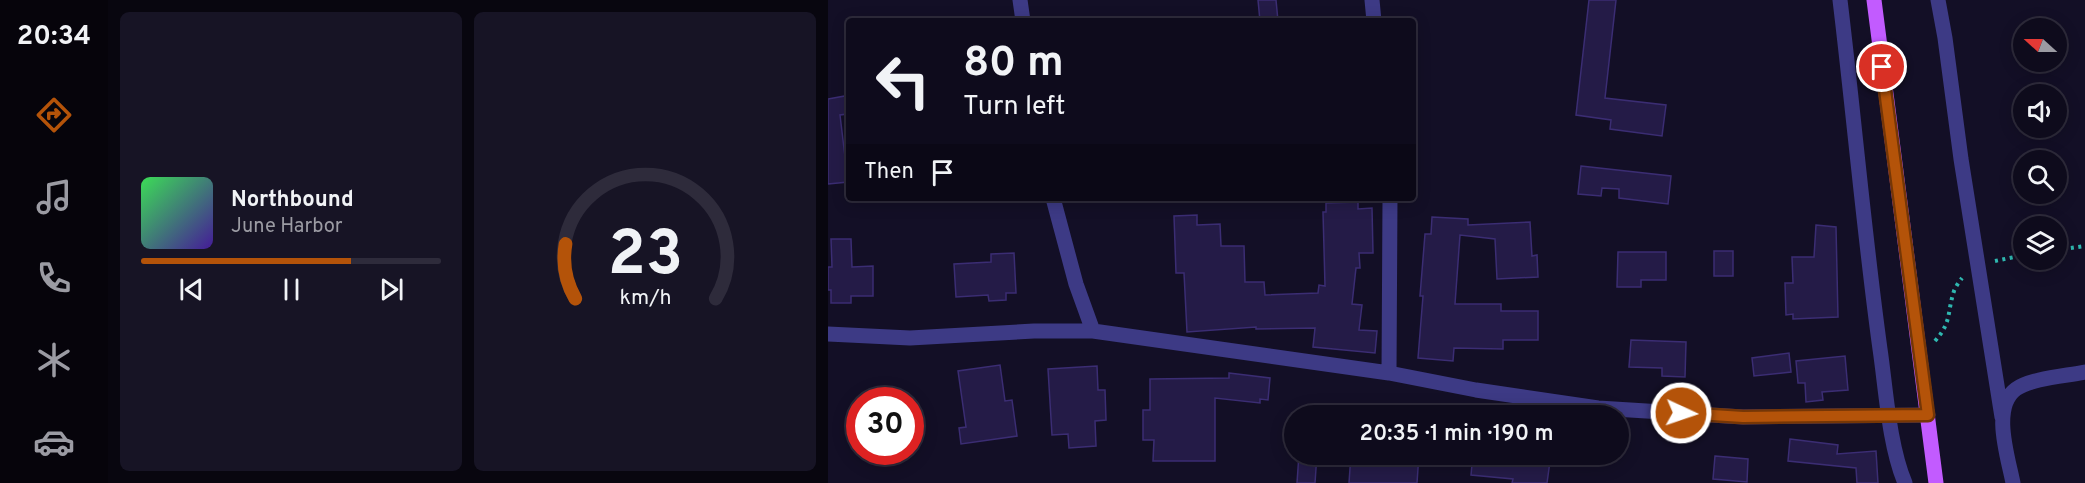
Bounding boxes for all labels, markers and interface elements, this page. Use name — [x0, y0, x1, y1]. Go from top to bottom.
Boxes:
north arrow — [2013, 18, 2067, 72]
map controls — [2013, 18, 2067, 270]
text: 20:34 — [17, 20, 91, 54]
text: 80 m — [963, 38, 1064, 91]
pin — [1856, 41, 1907, 92]
icon: left — [864, 42, 942, 120]
icon: arrive — [1865, 50, 1898, 83]
button: sound — [2013, 84, 2067, 138]
text: Turn left — [963, 90, 1065, 124]
icon: directions — [33, 94, 75, 136]
button: search — [2013, 150, 2067, 204]
icon: arrive — [926, 156, 959, 189]
text: Then — [864, 159, 914, 186]
icon: music — [33, 176, 75, 218]
text: Northbound — [231, 187, 354, 214]
text: June Harbor — [231, 214, 343, 240]
button: layers — [2013, 216, 2067, 270]
text: 23 — [607, 218, 683, 297]
icon: phone — [33, 257, 75, 299]
icon: previous — [175, 273, 208, 306]
icon: pause — [275, 273, 308, 306]
icon: next — [375, 273, 408, 306]
text: km/h — [619, 285, 671, 312]
icon: climate — [33, 339, 75, 381]
position arrow — [1649, 381, 1713, 445]
speed limit sign: 30 — [846, 387, 924, 465]
icon: car — [33, 421, 75, 463]
text: 20:35 · 1 min · 190 m — [1360, 421, 1553, 448]

